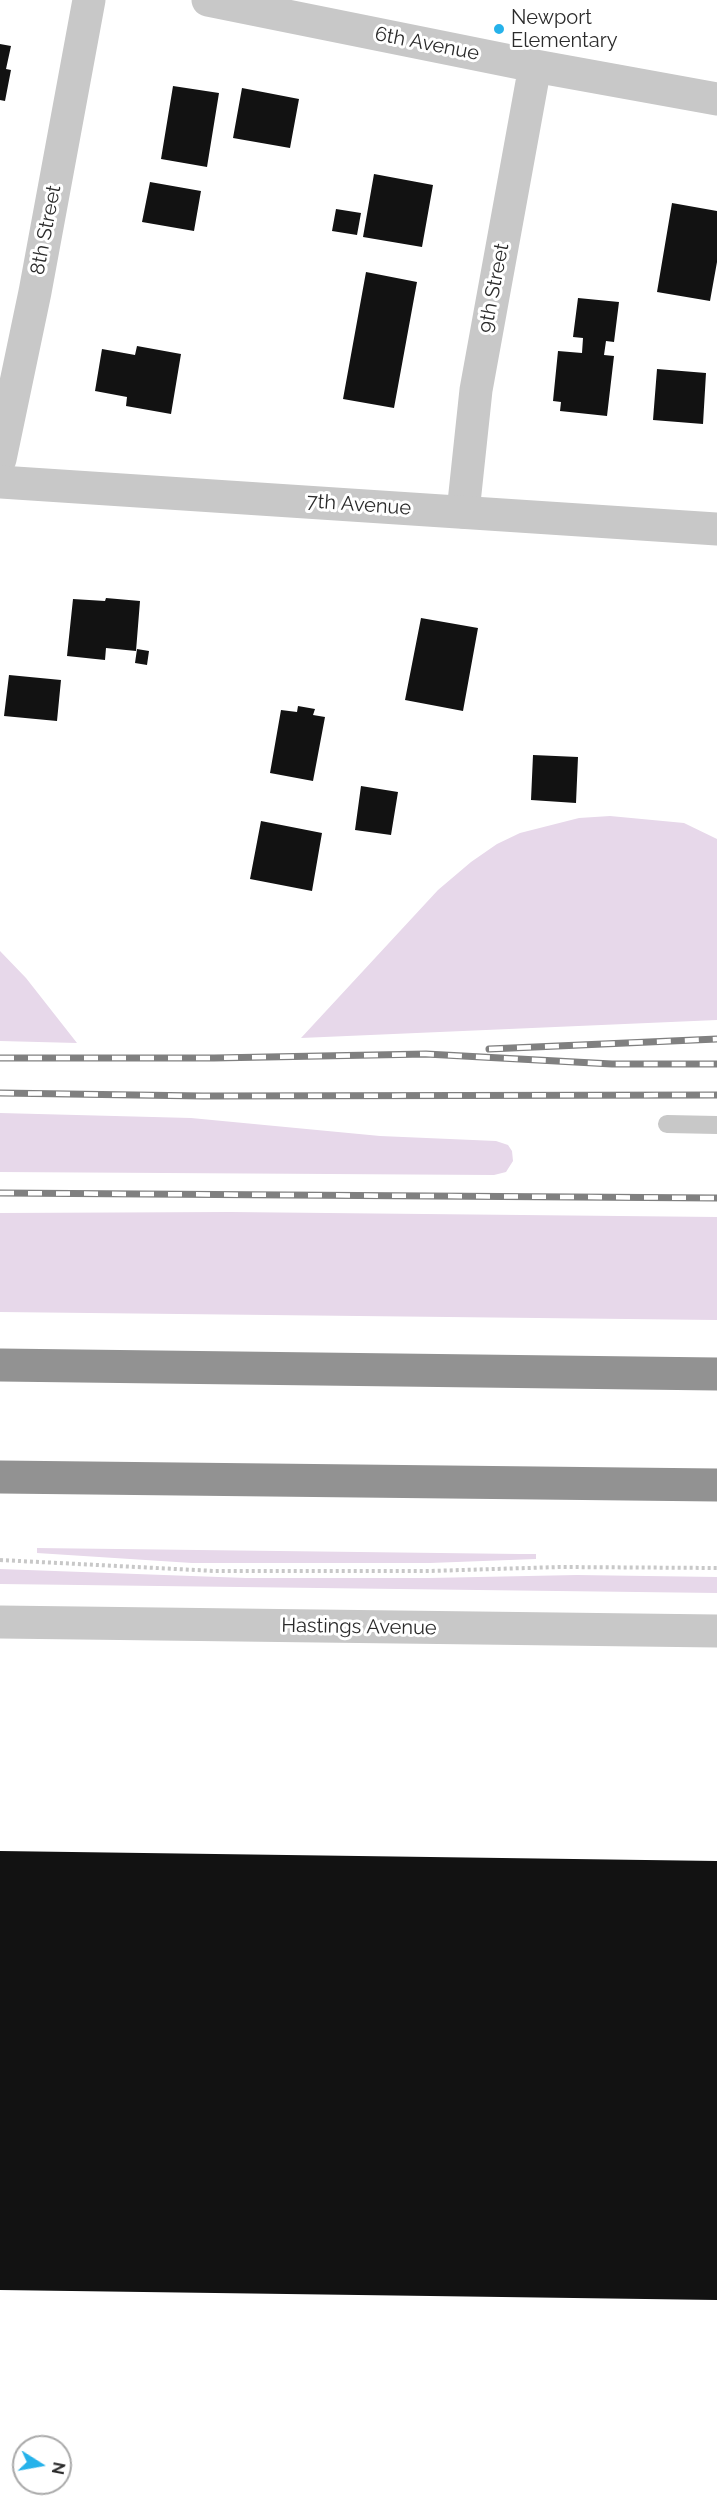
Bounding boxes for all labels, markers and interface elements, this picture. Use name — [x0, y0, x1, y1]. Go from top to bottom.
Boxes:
place label: Newport Elementary — [511, 6, 617, 53]
street label: 6th Avenue — [373, 22, 481, 66]
marker: Newport Elementary — [492, 22, 506, 36]
street label: 8th Street — [26, 183, 66, 277]
street label: 9th Street — [474, 241, 514, 335]
street label: 7th Avenue — [306, 489, 412, 521]
street label: Hastings Avenue — [281, 1614, 437, 1640]
north arrow — [12, 2435, 72, 2495]
text: N — [48, 2460, 69, 2476]

